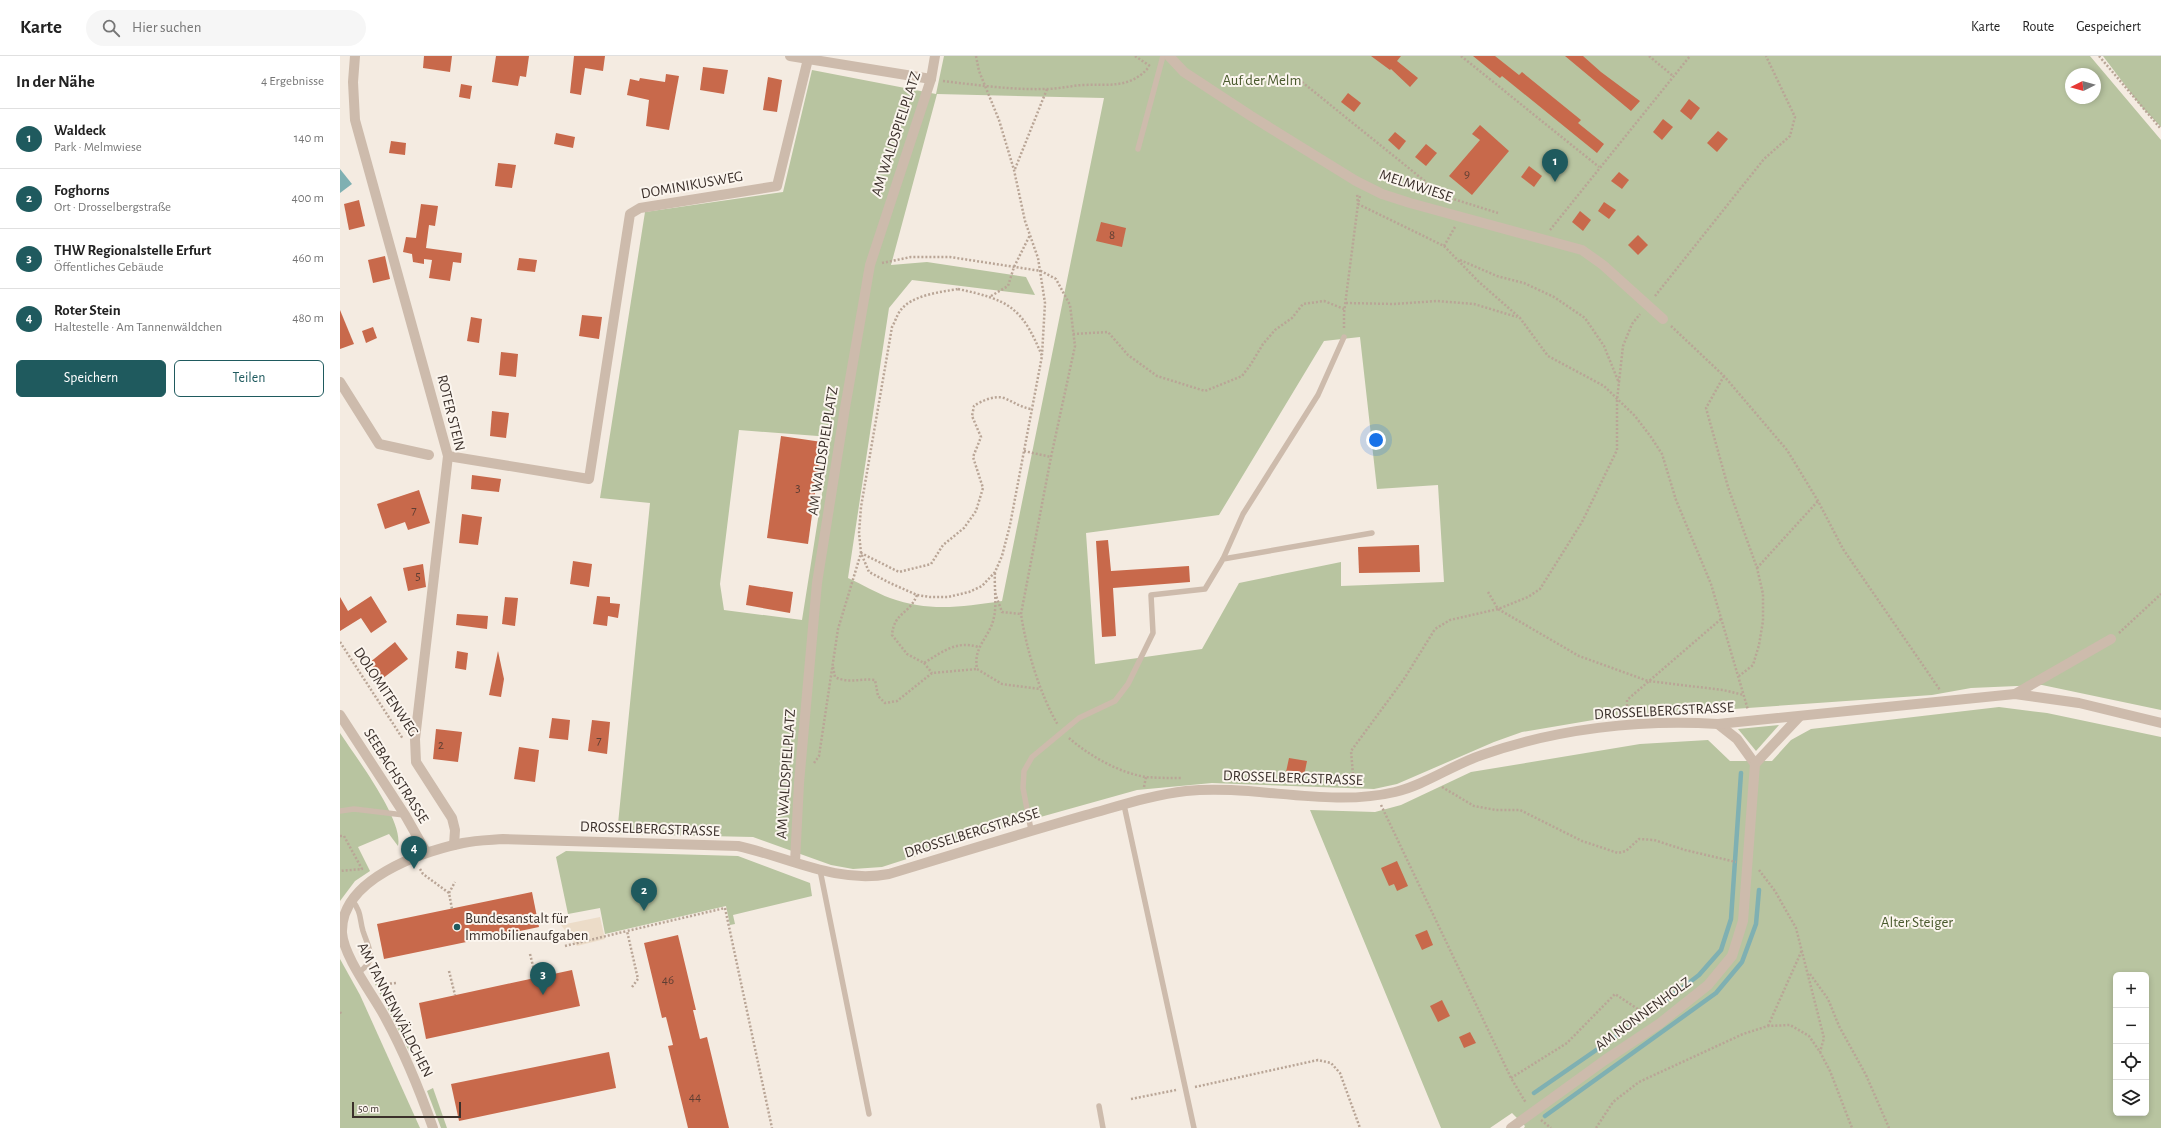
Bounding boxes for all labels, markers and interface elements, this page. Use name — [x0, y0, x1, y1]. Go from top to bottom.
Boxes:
search box — [86, 10, 366, 46]
icon: search — [100, 17, 122, 39]
text: Karte — [20, 18, 62, 37]
text: Hier suchen — [132, 20, 201, 35]
text: Karte — [1971, 20, 2000, 34]
text: Route — [2022, 20, 2054, 34]
text: Gespeichert — [2076, 20, 2141, 34]
north arrow — [2065, 68, 2101, 104]
street label: AM WALDSPIELPLATZ — [869, 70, 923, 198]
text: In der Nähe — [16, 73, 95, 90]
park label: Auf der Melm — [1222, 73, 1302, 88]
text: 4 Ergebnisse — [261, 75, 324, 88]
text: Waldeck — [54, 123, 106, 138]
text: 1 — [27, 132, 31, 145]
text: 140 m — [294, 132, 324, 145]
text: Park · Melmwiese — [54, 141, 142, 154]
pin: 1 — [1542, 149, 1568, 182]
street label: MELMWIESE — [1378, 167, 1454, 205]
house number: 9 — [1464, 168, 1470, 181]
street label: DOMINIKUSWEG — [640, 169, 744, 201]
text: Foghorns — [54, 183, 110, 198]
text: 2 — [26, 192, 32, 205]
text: 400 m — [291, 192, 324, 205]
text: Ort · Drosselbergstraße — [54, 201, 171, 214]
house number: 8 — [1109, 229, 1115, 242]
text: THW Regionalstelle Erfurt — [54, 243, 211, 258]
text: 3 — [26, 252, 32, 265]
text: 460 m — [292, 252, 324, 265]
text: Öffentliches Gebäude — [54, 261, 163, 274]
text: Roter Stein — [54, 303, 121, 318]
text: 4 — [26, 312, 32, 325]
text: 480 m — [292, 312, 324, 325]
text: Haltestelle · Am Tannenwäldchen — [54, 321, 222, 334]
button: Speichern — [16, 360, 166, 397]
button: Teilen — [174, 360, 324, 397]
street label: ROTER STEIN — [434, 373, 468, 453]
street label: AM WALDSPIELPLATZ — [805, 385, 841, 516]
your location — [1366, 430, 1386, 450]
house number: 3 — [795, 482, 801, 495]
house number: 7 — [411, 504, 417, 517]
house number: 5 — [415, 570, 421, 583]
street label: DOLOMITENWEG — [351, 645, 421, 739]
street label: DROSSELBERGSTRASSE — [1594, 700, 1734, 722]
street label: AM WALDSPIELPLATZ — [774, 708, 798, 839]
street label: SEEBACHSTRASSE — [361, 726, 431, 826]
house number: 7 — [596, 734, 602, 747]
house number: 2 — [438, 739, 444, 752]
street label: DROSSELBERGSTRASSE — [1223, 768, 1363, 788]
street label: DROSSELBERGSTRASSE — [903, 805, 1041, 861]
street label: DROSSELBERGSTRASSE — [580, 819, 720, 839]
pin: 4 — [401, 836, 427, 869]
pin: 2 — [631, 878, 657, 911]
place label: Bundesanstalt für Immobilienaufgaben — [465, 911, 589, 943]
park label: Alter Steiger — [1881, 915, 1953, 930]
marker: Bundesanstalt für Immobilienaufgaben — [452, 922, 462, 932]
street label: AM TANNENWÄLDCHEN — [354, 940, 436, 1080]
pin: 3 — [530, 962, 556, 995]
map controls — [2113, 972, 2149, 1116]
button: + — [2113, 972, 2149, 1008]
house number: 46 — [662, 974, 674, 987]
street label: AM NONNENHOLZ — [1592, 974, 1694, 1054]
button: − — [2113, 1008, 2149, 1044]
button: locate — [2113, 1044, 2149, 1080]
button: layers — [2113, 1080, 2149, 1116]
house number: 44 — [689, 1091, 701, 1104]
scale bar — [352, 1100, 461, 1119]
text: 50 m — [358, 1103, 379, 1114]

